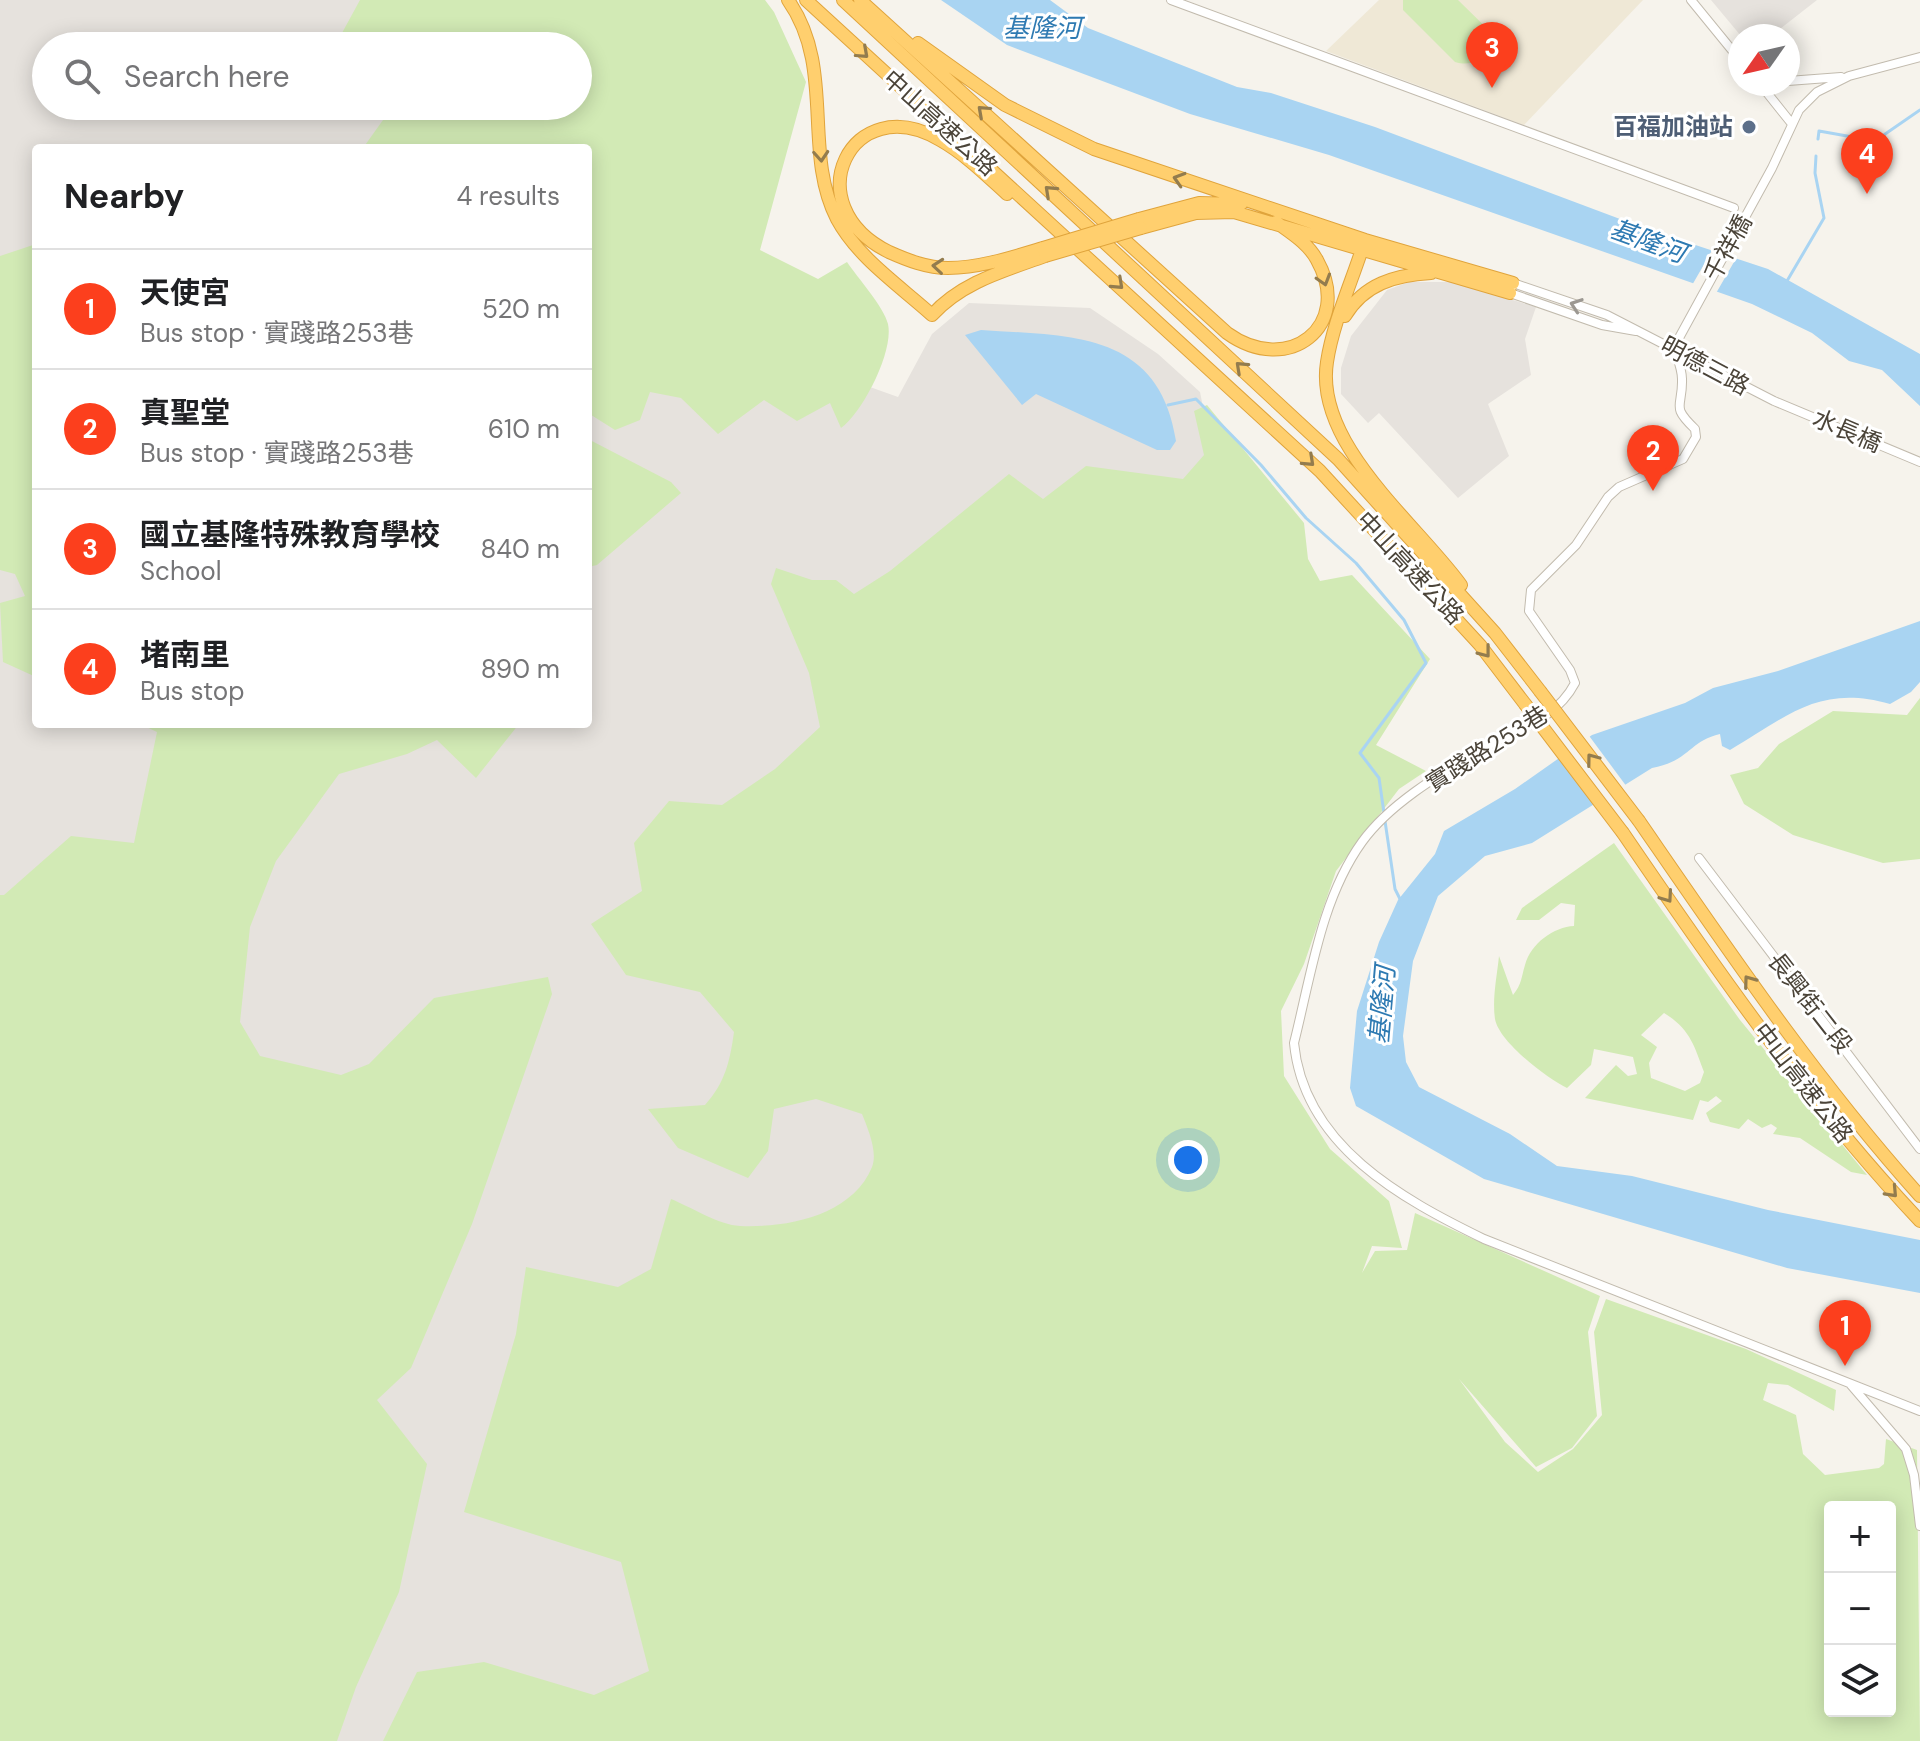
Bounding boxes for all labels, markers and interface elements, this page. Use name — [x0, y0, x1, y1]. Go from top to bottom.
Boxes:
water label: 基隆河 — [1003, 11, 1086, 45]
pin: 3 — [1466, 22, 1518, 88]
north arrow — [1728, 24, 1800, 96]
search box — [32, 32, 592, 120]
one-way arrow — [854, 44, 868, 59]
icon: search — [60, 54, 104, 98]
text: Search here — [124, 57, 290, 96]
street label: 中山高速公路 — [876, 63, 1004, 182]
one-way arrow — [978, 106, 993, 121]
place label: 百福加油站 — [1613, 111, 1733, 142]
marker: 百福加油站 — [1740, 118, 1758, 136]
pin: 4 — [1841, 128, 1893, 194]
one-way arrow — [813, 150, 830, 163]
one-way arrow — [1173, 172, 1186, 188]
text: Nearby — [64, 174, 184, 219]
text: 4 results — [456, 179, 560, 213]
one-way arrow — [1044, 186, 1059, 200]
street label: 千祥橋 — [1697, 209, 1759, 287]
water label: 基隆河 — [1606, 212, 1695, 272]
one-way arrow — [931, 258, 944, 275]
one-way arrow — [1315, 272, 1331, 286]
text: 天使宮 — [140, 273, 230, 312]
one-way arrow — [1108, 275, 1123, 289]
text: 1 — [85, 292, 95, 326]
text: 520 m — [482, 292, 560, 326]
one-way arrow — [1569, 298, 1583, 314]
text: Bus stop · 實踐路253巷 — [140, 316, 414, 350]
street label: 明德三路 — [1656, 329, 1755, 402]
one-way arrow — [1235, 363, 1250, 377]
text: 真聖堂 — [140, 393, 230, 432]
street label: 水長橋 — [1808, 402, 1886, 459]
text: 2 — [82, 412, 98, 446]
text: 610 m — [488, 412, 560, 446]
pin: 2 — [1627, 425, 1679, 491]
text: Bus stop · 實踐路253巷 — [140, 436, 414, 470]
one-way arrow — [1299, 451, 1314, 465]
street label: 中山高速公路 — [1350, 504, 1471, 631]
text: 國立基隆特殊教育學校 — [140, 515, 440, 554]
text: 3 — [82, 532, 98, 566]
text: 840 m — [481, 532, 560, 566]
text: School — [140, 554, 222, 588]
text: 堵南里 — [140, 635, 230, 674]
one-way arrow — [1475, 643, 1489, 658]
text: 4 — [82, 652, 98, 686]
text: 890 m — [481, 652, 560, 686]
text: Bus stop — [140, 674, 245, 708]
street label: 實踐路253巷 — [1420, 699, 1554, 798]
one-way arrow — [1587, 753, 1601, 768]
one-way arrow — [1657, 888, 1672, 902]
street label: 長興街二段 — [1761, 946, 1860, 1060]
water label: 基隆河 — [1362, 960, 1403, 1045]
one-way arrow — [1744, 975, 1759, 989]
street label: 中山高速公路 — [1747, 1016, 1860, 1149]
your location — [1168, 1140, 1208, 1180]
one-way arrow — [1883, 1183, 1898, 1197]
pin: 1 — [1819, 1300, 1871, 1366]
map controls — [1824, 1501, 1896, 1717]
button: + — [1824, 1501, 1896, 1573]
button: − — [1824, 1573, 1896, 1645]
button: layers — [1824, 1645, 1896, 1717]

